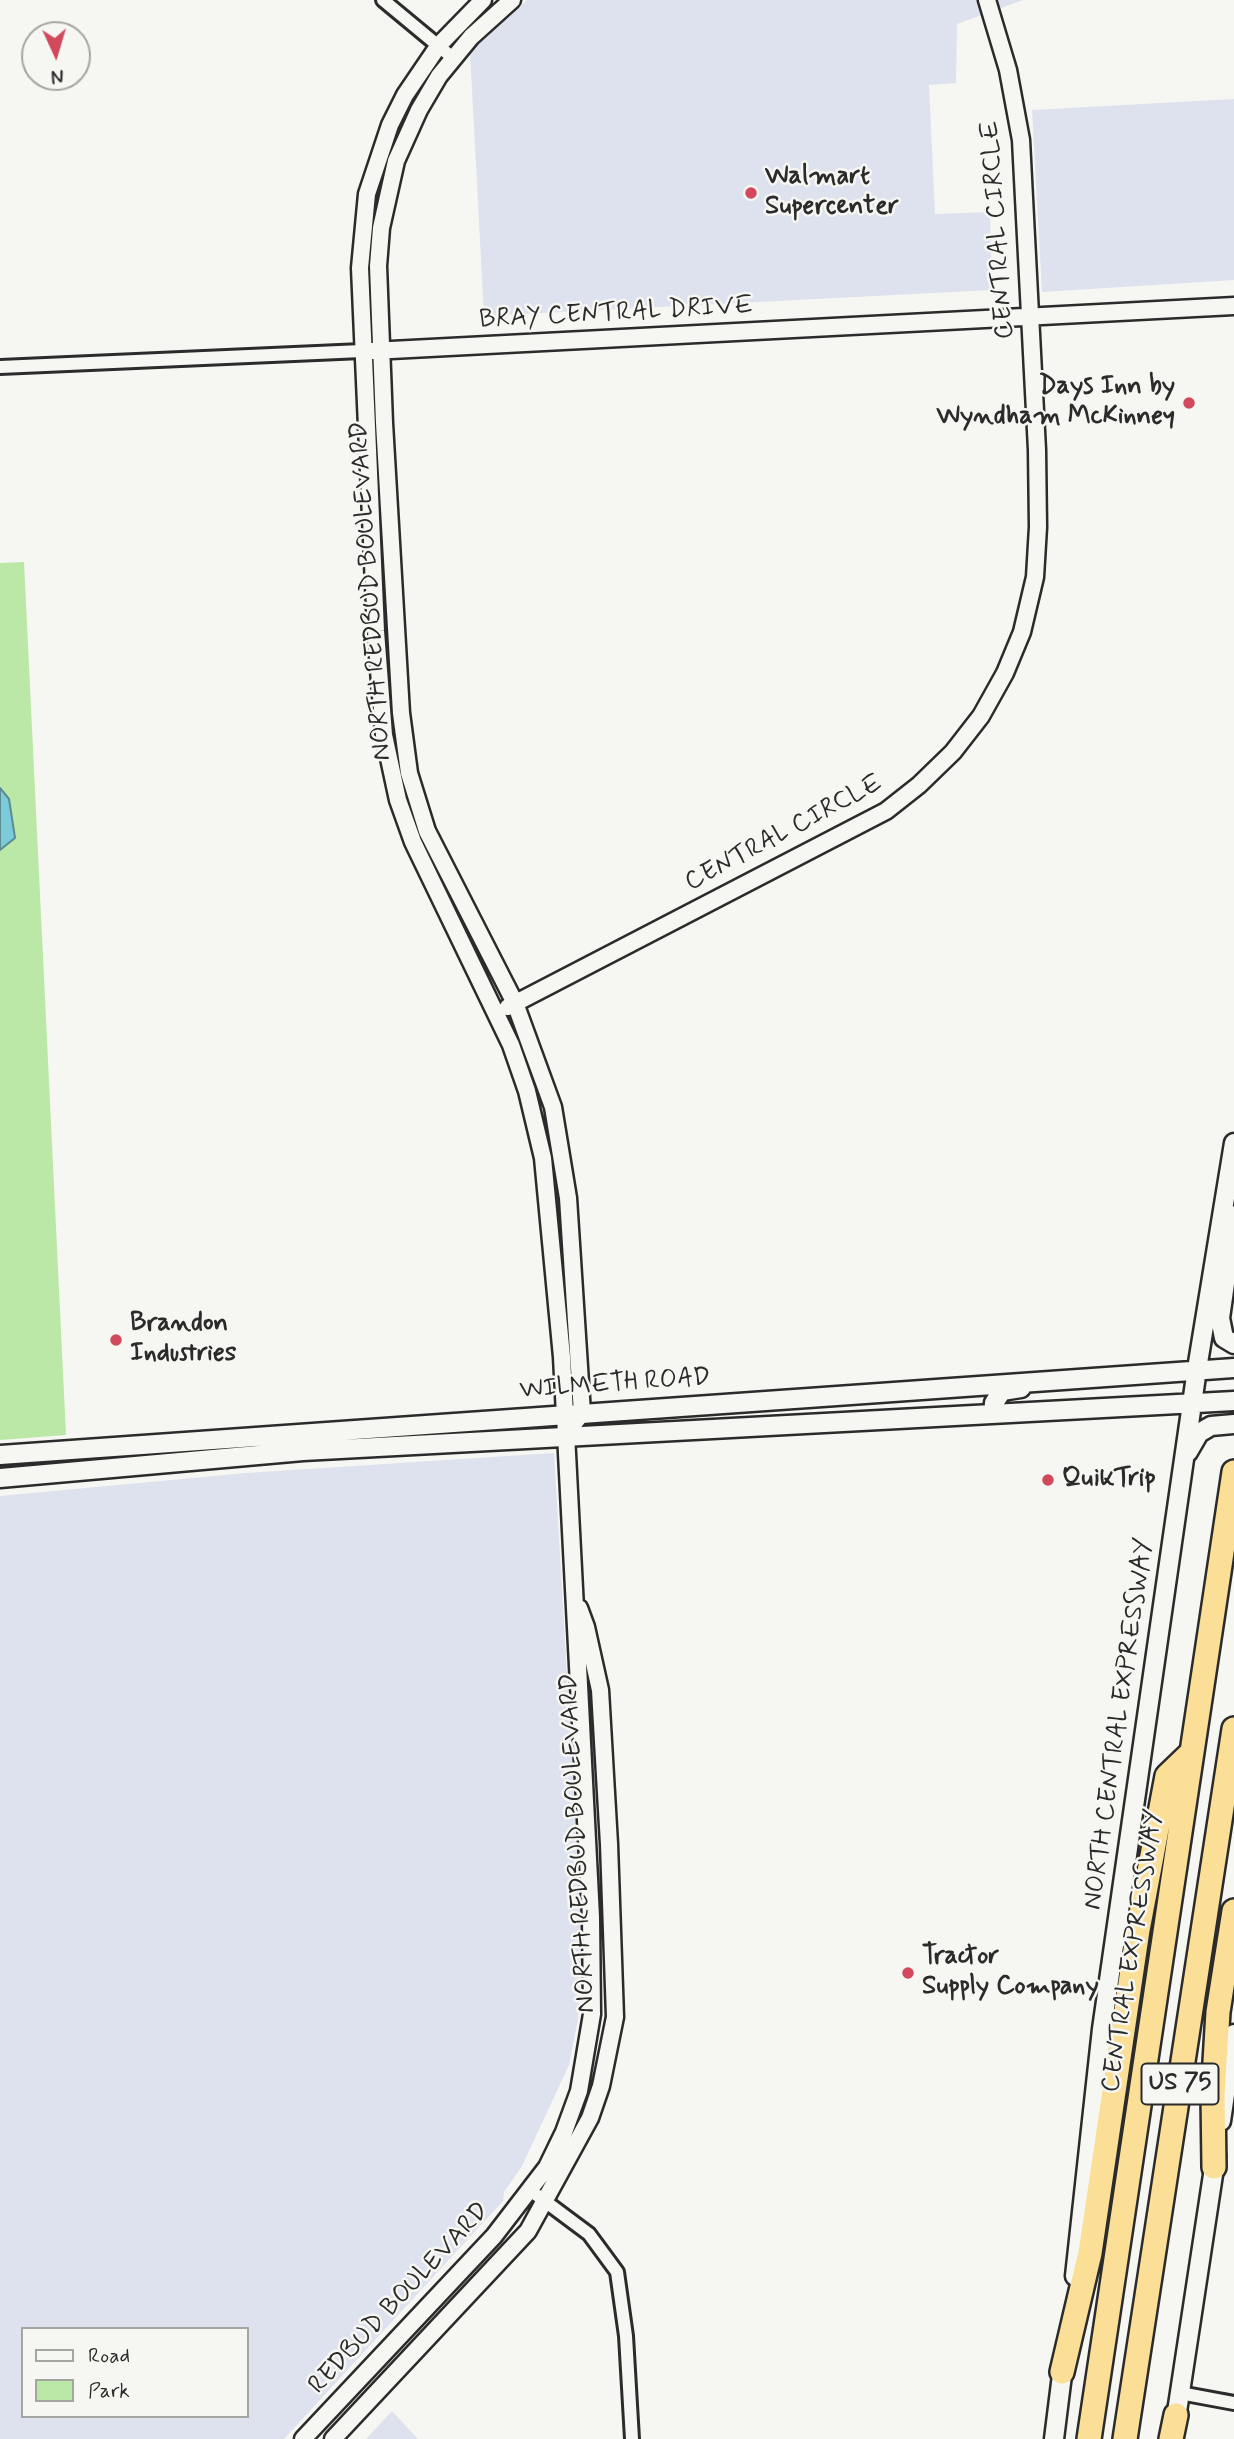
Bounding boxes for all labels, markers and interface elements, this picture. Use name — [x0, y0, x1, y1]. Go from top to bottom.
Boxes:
north arrow — [21, 21, 91, 91]
text: N — [50, 63, 65, 88]
street label: CENTRAL CIRCLE — [976, 120, 1022, 340]
place label: Walmart Supercenter — [765, 162, 899, 224]
marker: Walmart Supercenter — [743, 185, 759, 201]
street label: BRAY CENTRAL DRIVE — [478, 291, 754, 337]
place label: Days Inn by Wyndham McKinney — [936, 372, 1175, 434]
marker: Days Inn by Wyndham McKinney — [1181, 395, 1197, 411]
street label: NORTH REDBUD BOULEVARD — [345, 420, 399, 762]
street label: CENTRAL CIRCLE — [680, 769, 888, 899]
place label: Brandon Industries — [130, 1309, 236, 1370]
marker: Brandon Industries — [108, 1332, 124, 1348]
street label: WILMETH ROAD — [518, 1363, 712, 1407]
place label: QuikTrip — [1062, 1464, 1156, 1496]
marker: QuikTrip — [1040, 1472, 1056, 1488]
street label: NORTH CENTRAL EXPRESSWAY — [1078, 1536, 1162, 1912]
street label: NORTH REDBUD BOULEVARD — [555, 1672, 603, 2014]
street label: CENTRAL EXPRESSWAY — [1096, 1807, 1172, 2095]
place label: Tractor Supply Company — [922, 1942, 1099, 2004]
marker: Tractor Supply Company — [900, 1965, 916, 1981]
road number: US 75 — [1142, 2064, 1218, 2104]
street label: REDBUD BOULEVARD — [303, 2197, 497, 2401]
legend — [21, 2327, 248, 2418]
text: Road — [88, 2342, 130, 2370]
text: Park — [88, 2377, 130, 2405]

